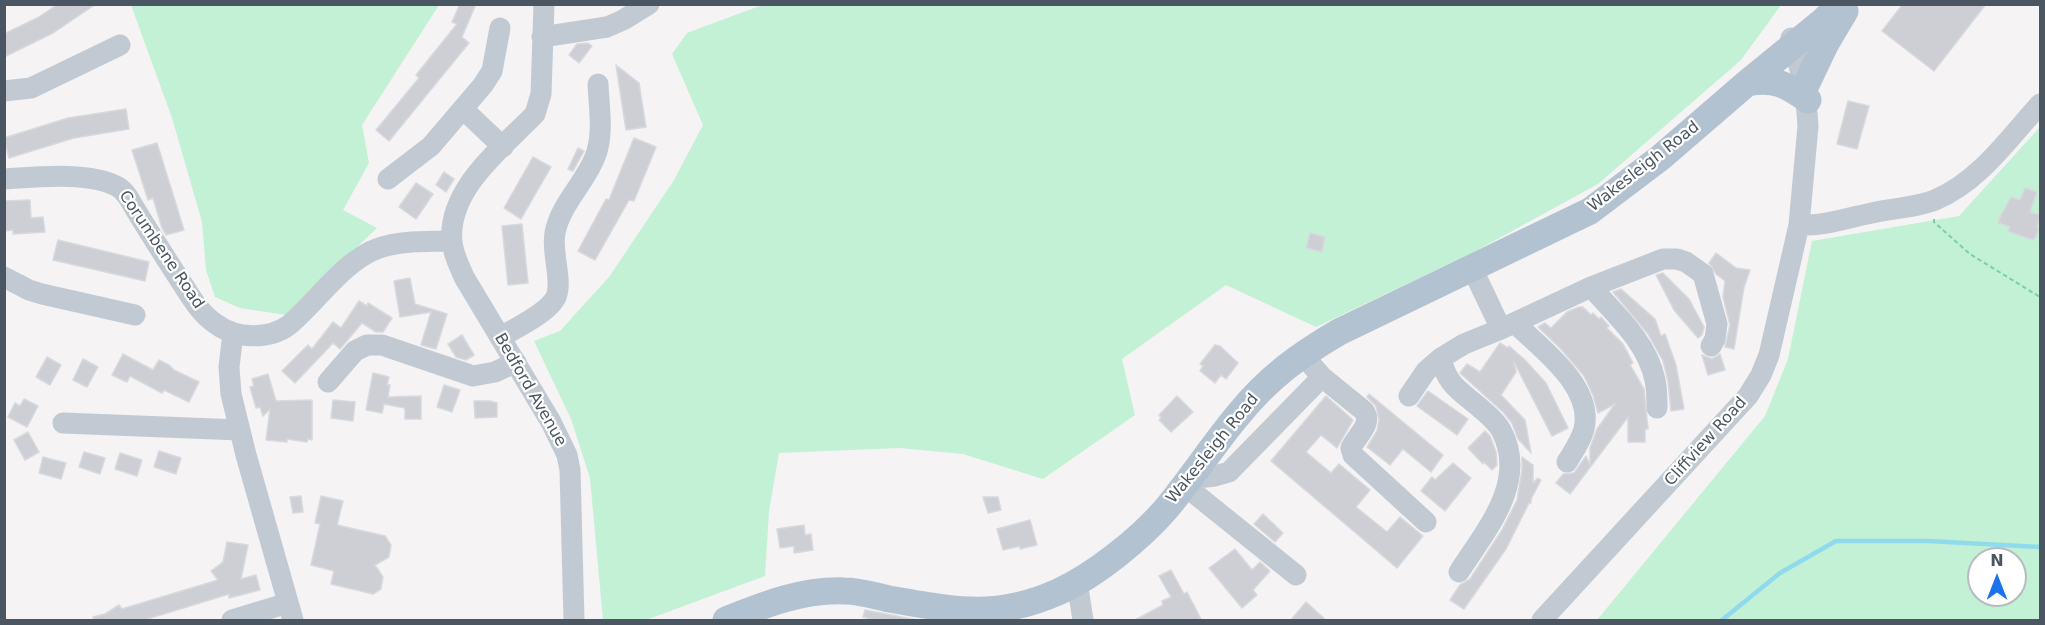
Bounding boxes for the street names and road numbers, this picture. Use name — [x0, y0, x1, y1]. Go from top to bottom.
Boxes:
street label: Wakesleigh Road — [1585, 118, 1703, 216]
street label: Corumbene Road — [114, 187, 208, 313]
street label: Bedford Avenue — [490, 330, 570, 450]
street label: Wakesleigh Road — [1163, 390, 1263, 508]
street label: Cliffview Road — [1661, 394, 1751, 490]

